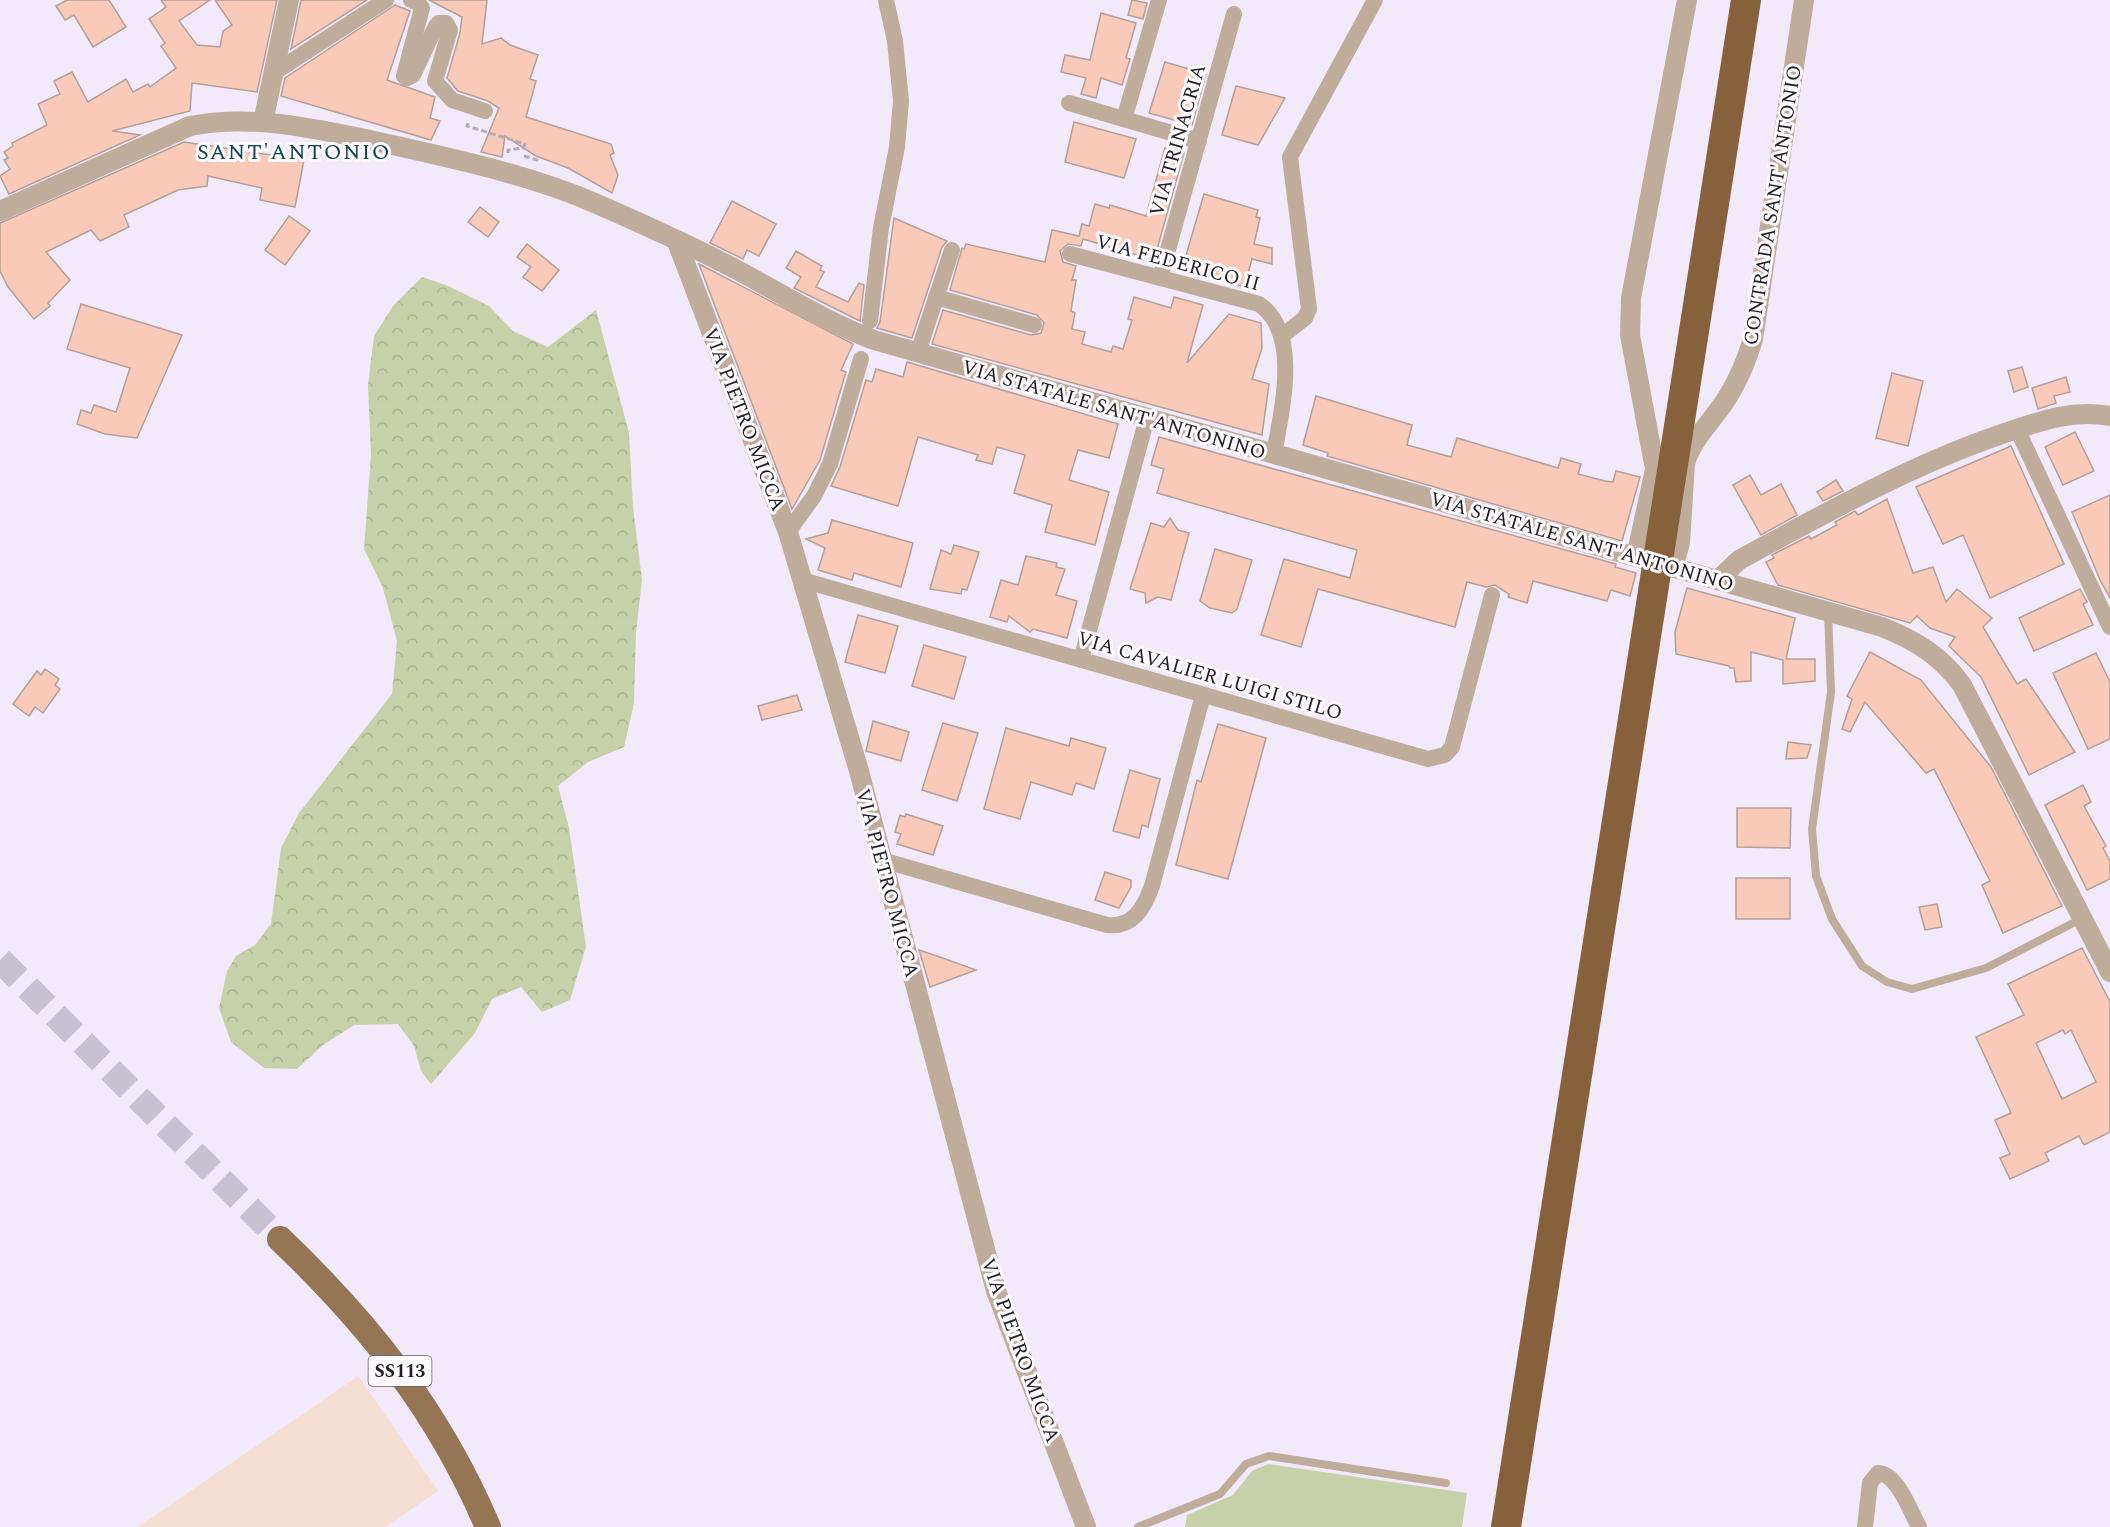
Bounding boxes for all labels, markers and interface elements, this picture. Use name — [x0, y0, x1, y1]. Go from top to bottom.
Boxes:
street label: VIA TRINACRIA — [1142, 60, 1214, 220]
street label: CONTRADA SANT'ANTONIO — [1736, 63, 1810, 347]
district label: SANT'ANTONIO — [197, 136, 391, 169]
street label: VIA FEDERICO II — [1092, 227, 1263, 299]
street label: VIA PIETRO MICCA — [695, 323, 793, 516]
street label: VIA STATALE SANT'ANTONINO — [958, 352, 1269, 468]
street label: VIA STATALE SANT'ANTONINO — [1426, 484, 1737, 600]
street label: VIA CAVALIER LUIGI STILO — [1074, 624, 1346, 728]
street label: VIA PIETRO MICCA — [847, 785, 927, 981]
street label: VIA PIETRO MICCA — [973, 1254, 1067, 1447]
road number: SS113 — [368, 1356, 432, 1386]

